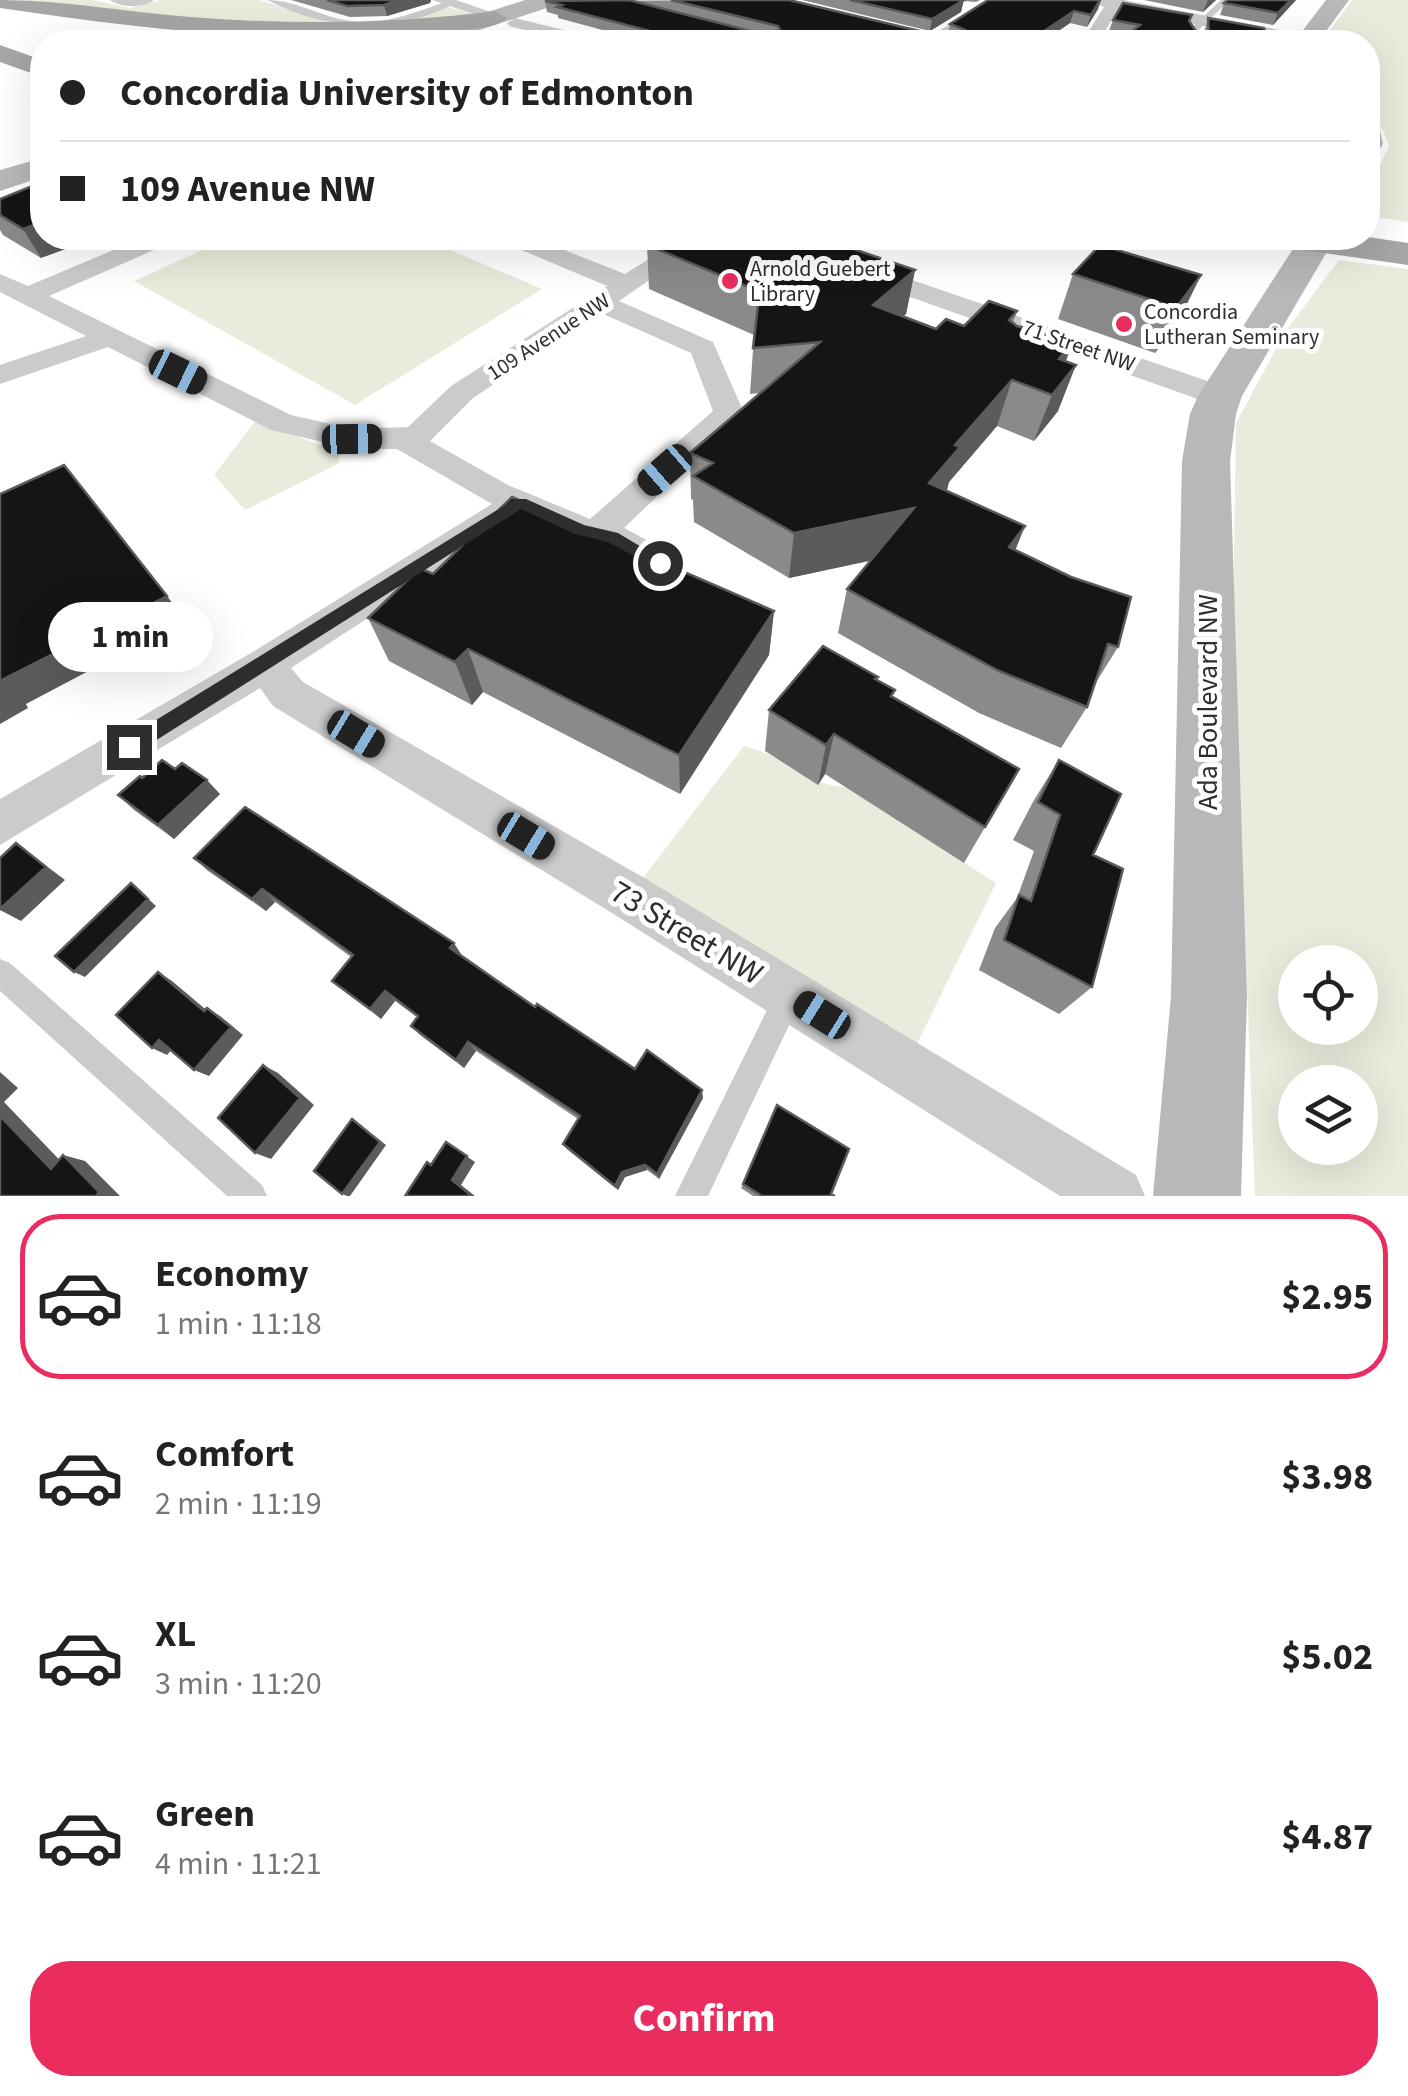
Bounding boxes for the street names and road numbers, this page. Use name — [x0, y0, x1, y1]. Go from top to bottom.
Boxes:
street label: 109 Avenue NW — [481, 285, 616, 389]
street label: 71 Street NW — [1018, 312, 1139, 380]
street label: Ada Boulevard NW — [1188, 594, 1228, 810]
street label: 73 Street NW — [602, 869, 771, 997]

